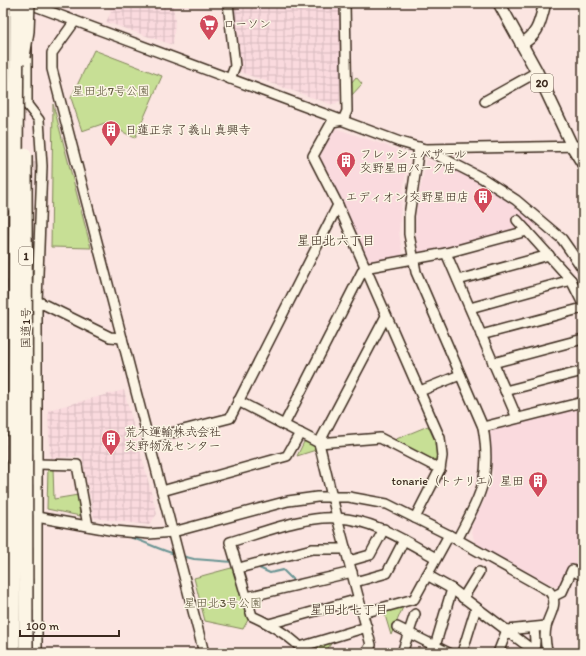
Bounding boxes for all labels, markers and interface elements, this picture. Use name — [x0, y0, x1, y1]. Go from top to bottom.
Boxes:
supermarket icon: ローソン — [198, 13, 220, 41]
place label: ローソン — [223, 17, 271, 31]
road number: 20 — [531, 74, 553, 92]
park label: 星田北7号公園 — [72, 84, 150, 98]
building icon: 日蓮正宗 了義山 真興寺 — [100, 119, 122, 147]
place label: 日蓮正宗 了義山 真興寺 — [125, 123, 250, 137]
place label: フレッシュバザール 交野星田パーク店 — [360, 147, 467, 175]
building icon: フレッシュバザール 交野星田パーク店 — [335, 150, 357, 178]
building icon: エディオン 交野星田店 — [472, 186, 494, 214]
place label: エディオン 交野星田店 — [346, 190, 469, 204]
district label: 星田北六丁目 — [297, 233, 375, 248]
road number: 1 — [19, 247, 33, 265]
street label: 国道1号 — [19, 307, 33, 349]
place label: 荒木運輸株式会社 交野物流センター — [125, 425, 221, 453]
building icon: 荒木運輸株式会社 交野物流センター — [100, 428, 122, 456]
building icon: tonarie（トナリエ）星田 — [527, 470, 549, 498]
place label: tonarie（トナリエ）星田 — [392, 474, 524, 488]
park label: 星田北3号公園 — [184, 596, 262, 610]
district label: 星田北七丁目 — [310, 602, 388, 617]
scale bar — [20, 612, 119, 638]
text: 100 m — [26, 619, 59, 633]

